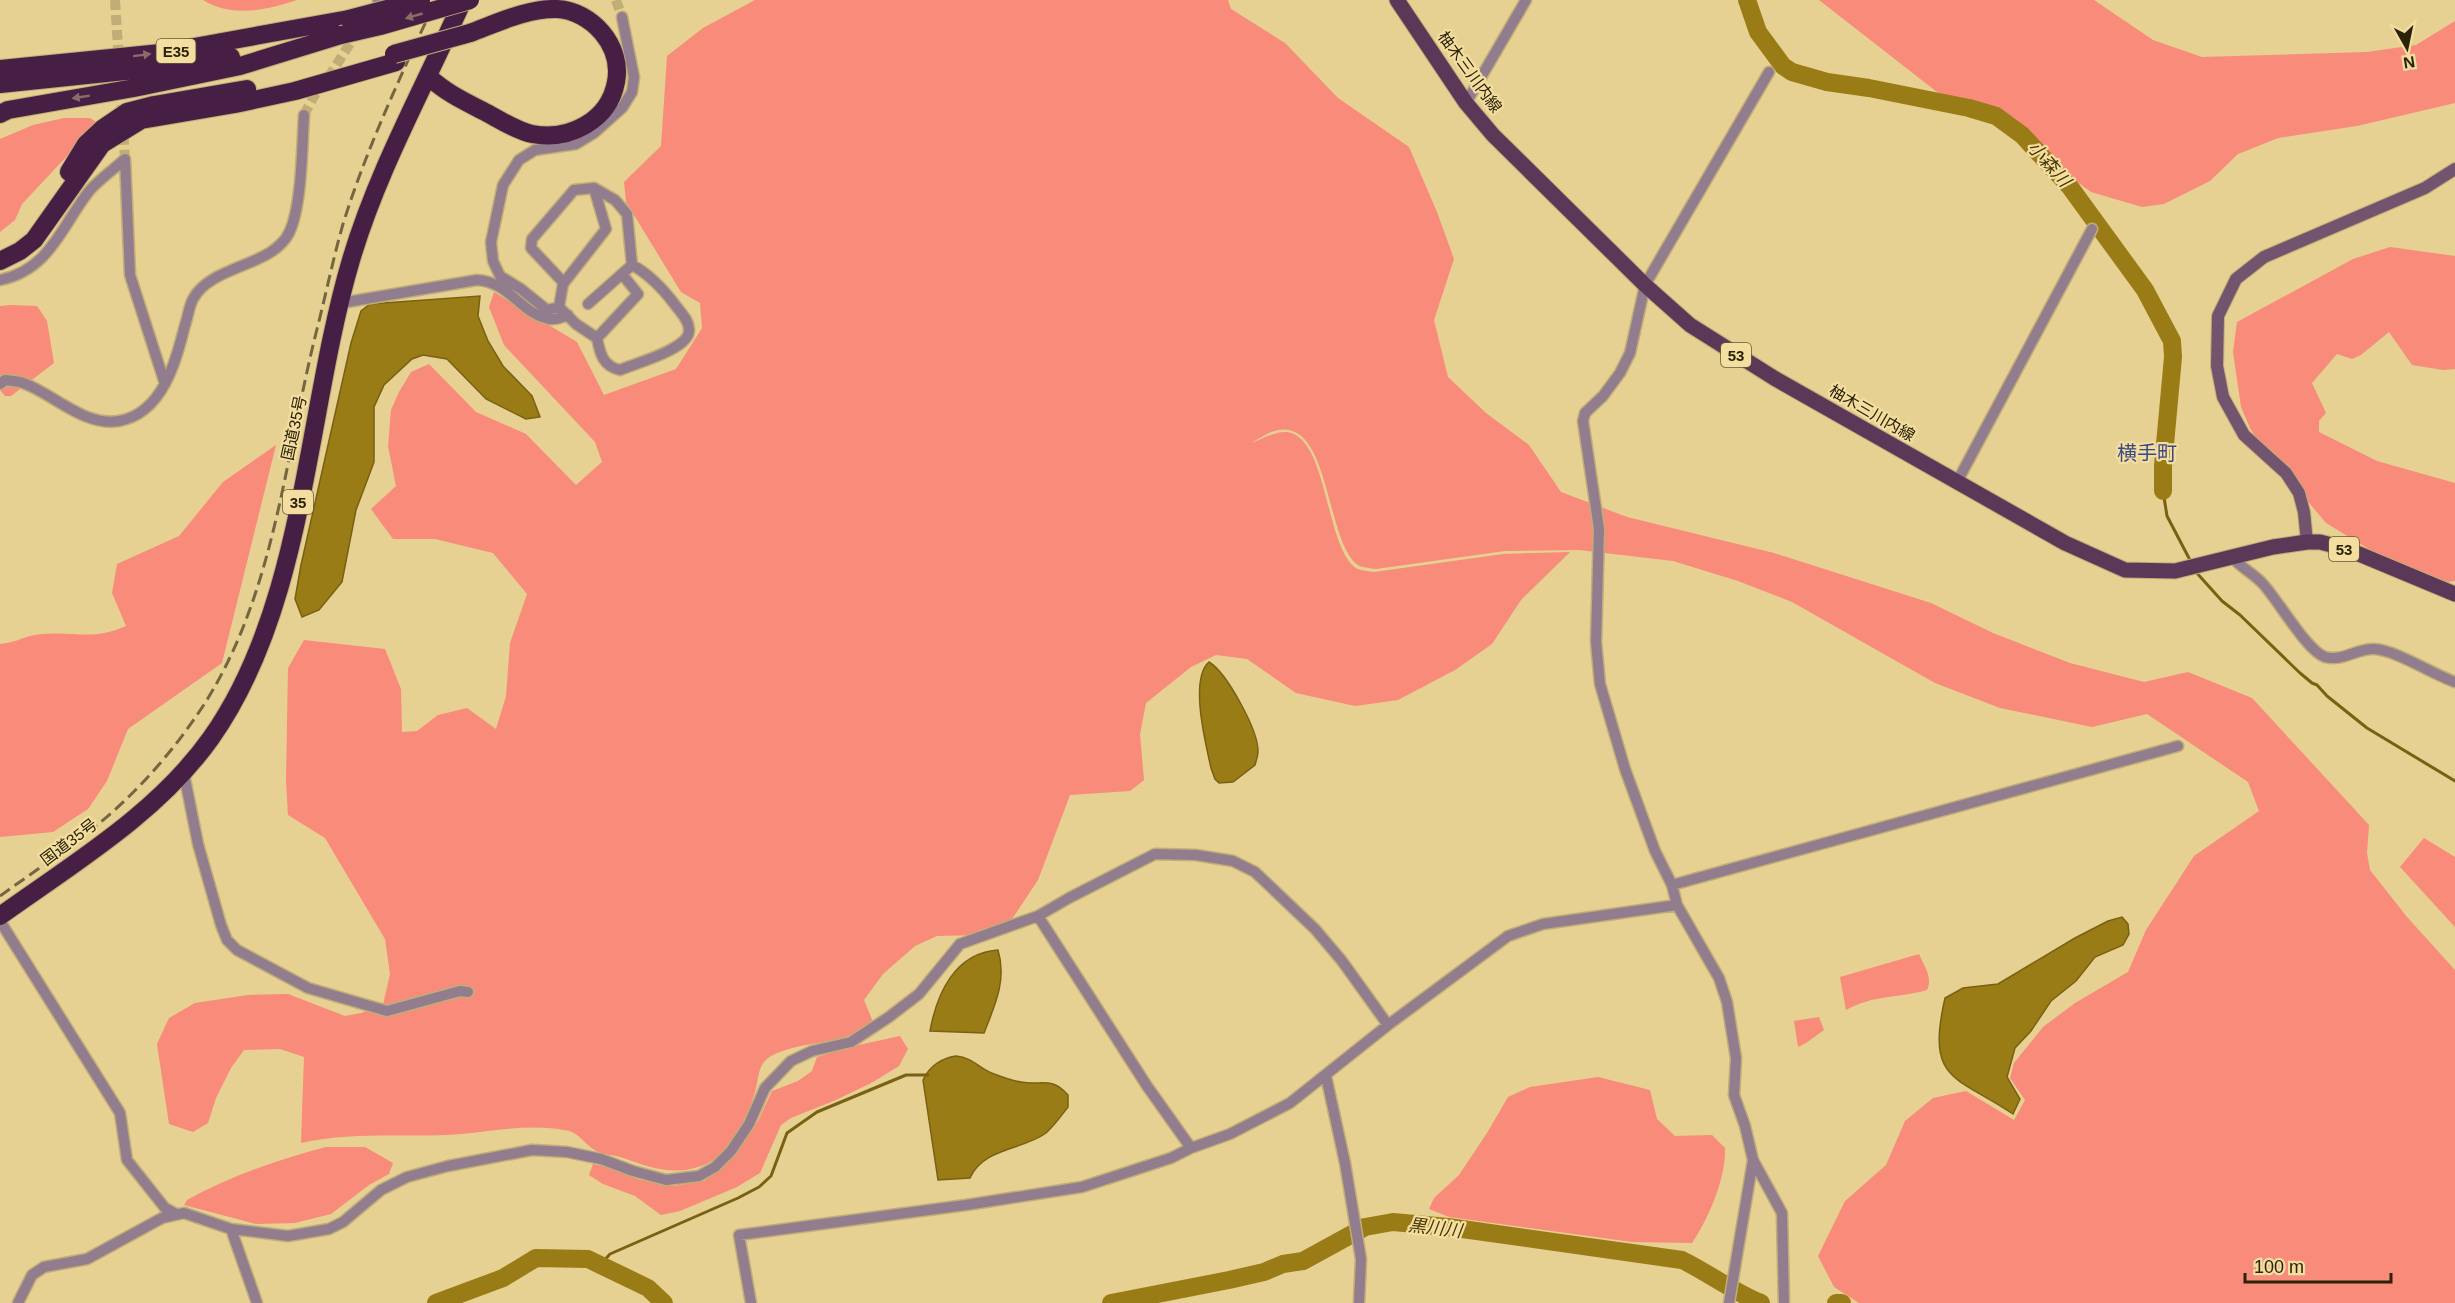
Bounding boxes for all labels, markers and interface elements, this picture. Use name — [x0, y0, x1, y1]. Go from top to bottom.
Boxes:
one-way arrow — [405, 12, 423, 21]
north arrow — [2377, 18, 2437, 78]
street label: 柚木三川内線 — [1435, 28, 1505, 116]
road number: E35 — [156, 39, 195, 63]
one-way arrow — [132, 51, 151, 60]
text: N — [2402, 53, 2416, 72]
one-way arrow — [71, 92, 90, 101]
water label: 小森川 — [2024, 137, 2076, 192]
road number: 53 — [1721, 343, 1751, 367]
street label: 柚木三川内線 — [1826, 382, 1918, 444]
street label: 国道35号 — [279, 394, 309, 462]
district label: 横手町 — [2117, 442, 2177, 464]
road number: 35 — [283, 490, 313, 514]
road number: 53 — [2329, 537, 2359, 561]
street label: 国道35号 — [38, 815, 100, 869]
water label: 黒川川 — [1407, 1215, 1465, 1241]
scale bar — [2245, 1246, 2390, 1284]
text: 100 m — [2254, 1257, 2304, 1277]

